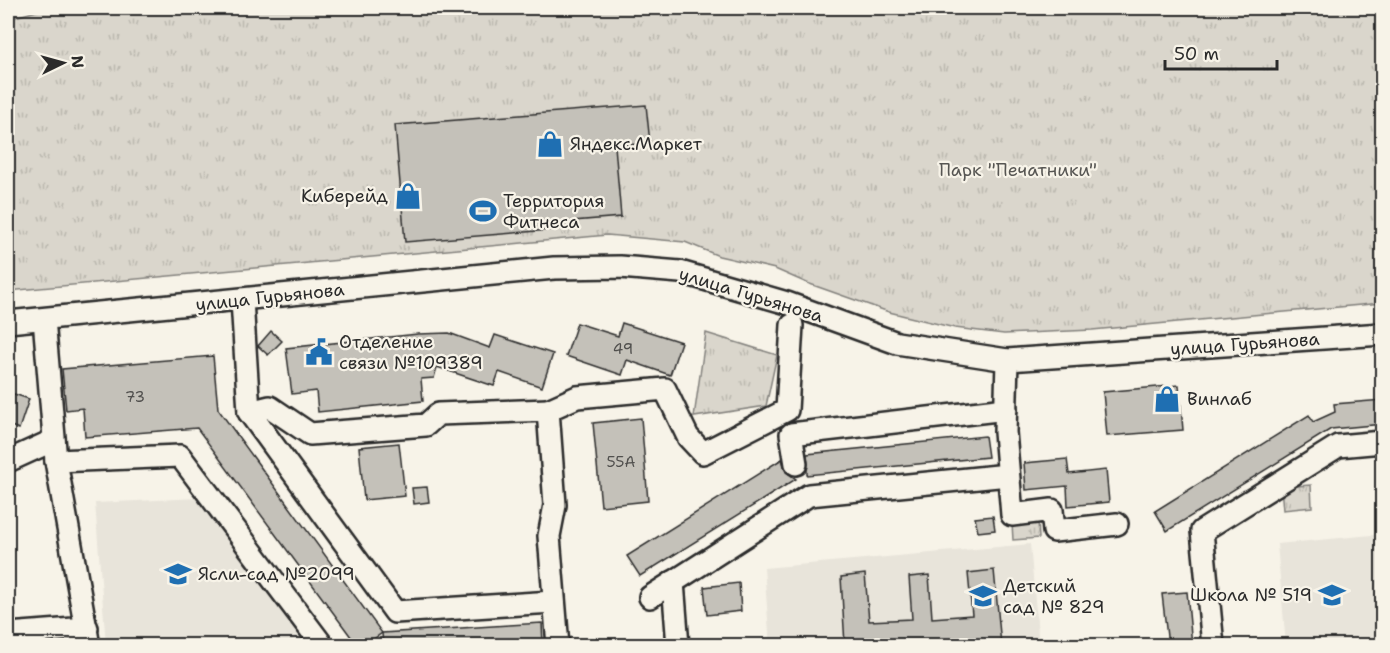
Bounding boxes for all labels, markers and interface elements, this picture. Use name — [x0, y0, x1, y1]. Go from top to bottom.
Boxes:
north arrow — [33, 33, 93, 93]
scale bar — [1165, 33, 1278, 71]
text: 50 m — [1174, 42, 1219, 66]
text: N — [66, 55, 88, 69]
shop icon: Яндекс.Маркет — [535, 129, 565, 159]
place label: Яндекс.Маркет — [570, 132, 703, 156]
park label: Парк "Печатники" — [939, 158, 1097, 182]
shop icon: Киберейд — [393, 181, 423, 211]
place label: Киберейд — [301, 184, 389, 208]
place label: Территория Фитнеса — [503, 189, 605, 234]
sports icon: Территория Фитнеса — [468, 196, 498, 226]
street label: улица Гурьянова — [676, 262, 826, 328]
street label: улица Гурьянова — [194, 277, 346, 317]
street label: улица Гурьянова — [1170, 327, 1320, 361]
place label: Отделение связи №109389 — [339, 330, 483, 375]
public building icon: Отделение связи №109389 — [304, 337, 334, 367]
house number: 49 — [613, 339, 633, 359]
shop icon: Винлаб — [1152, 384, 1182, 414]
house number: 73 — [125, 387, 145, 407]
place label: Винлаб — [1187, 387, 1252, 411]
house number: 55А — [607, 452, 635, 472]
school or university icon: Ясли-сад №2099 — [163, 559, 193, 589]
place label: Ясли-сад №2099 — [198, 562, 355, 586]
place label: Детский сад № 829 — [1003, 574, 1105, 619]
school or university icon: Школа № 519 — [1317, 580, 1347, 610]
school or university icon: Детский сад № 829 — [968, 581, 998, 611]
place label: Школа № 519 — [1190, 583, 1312, 607]

